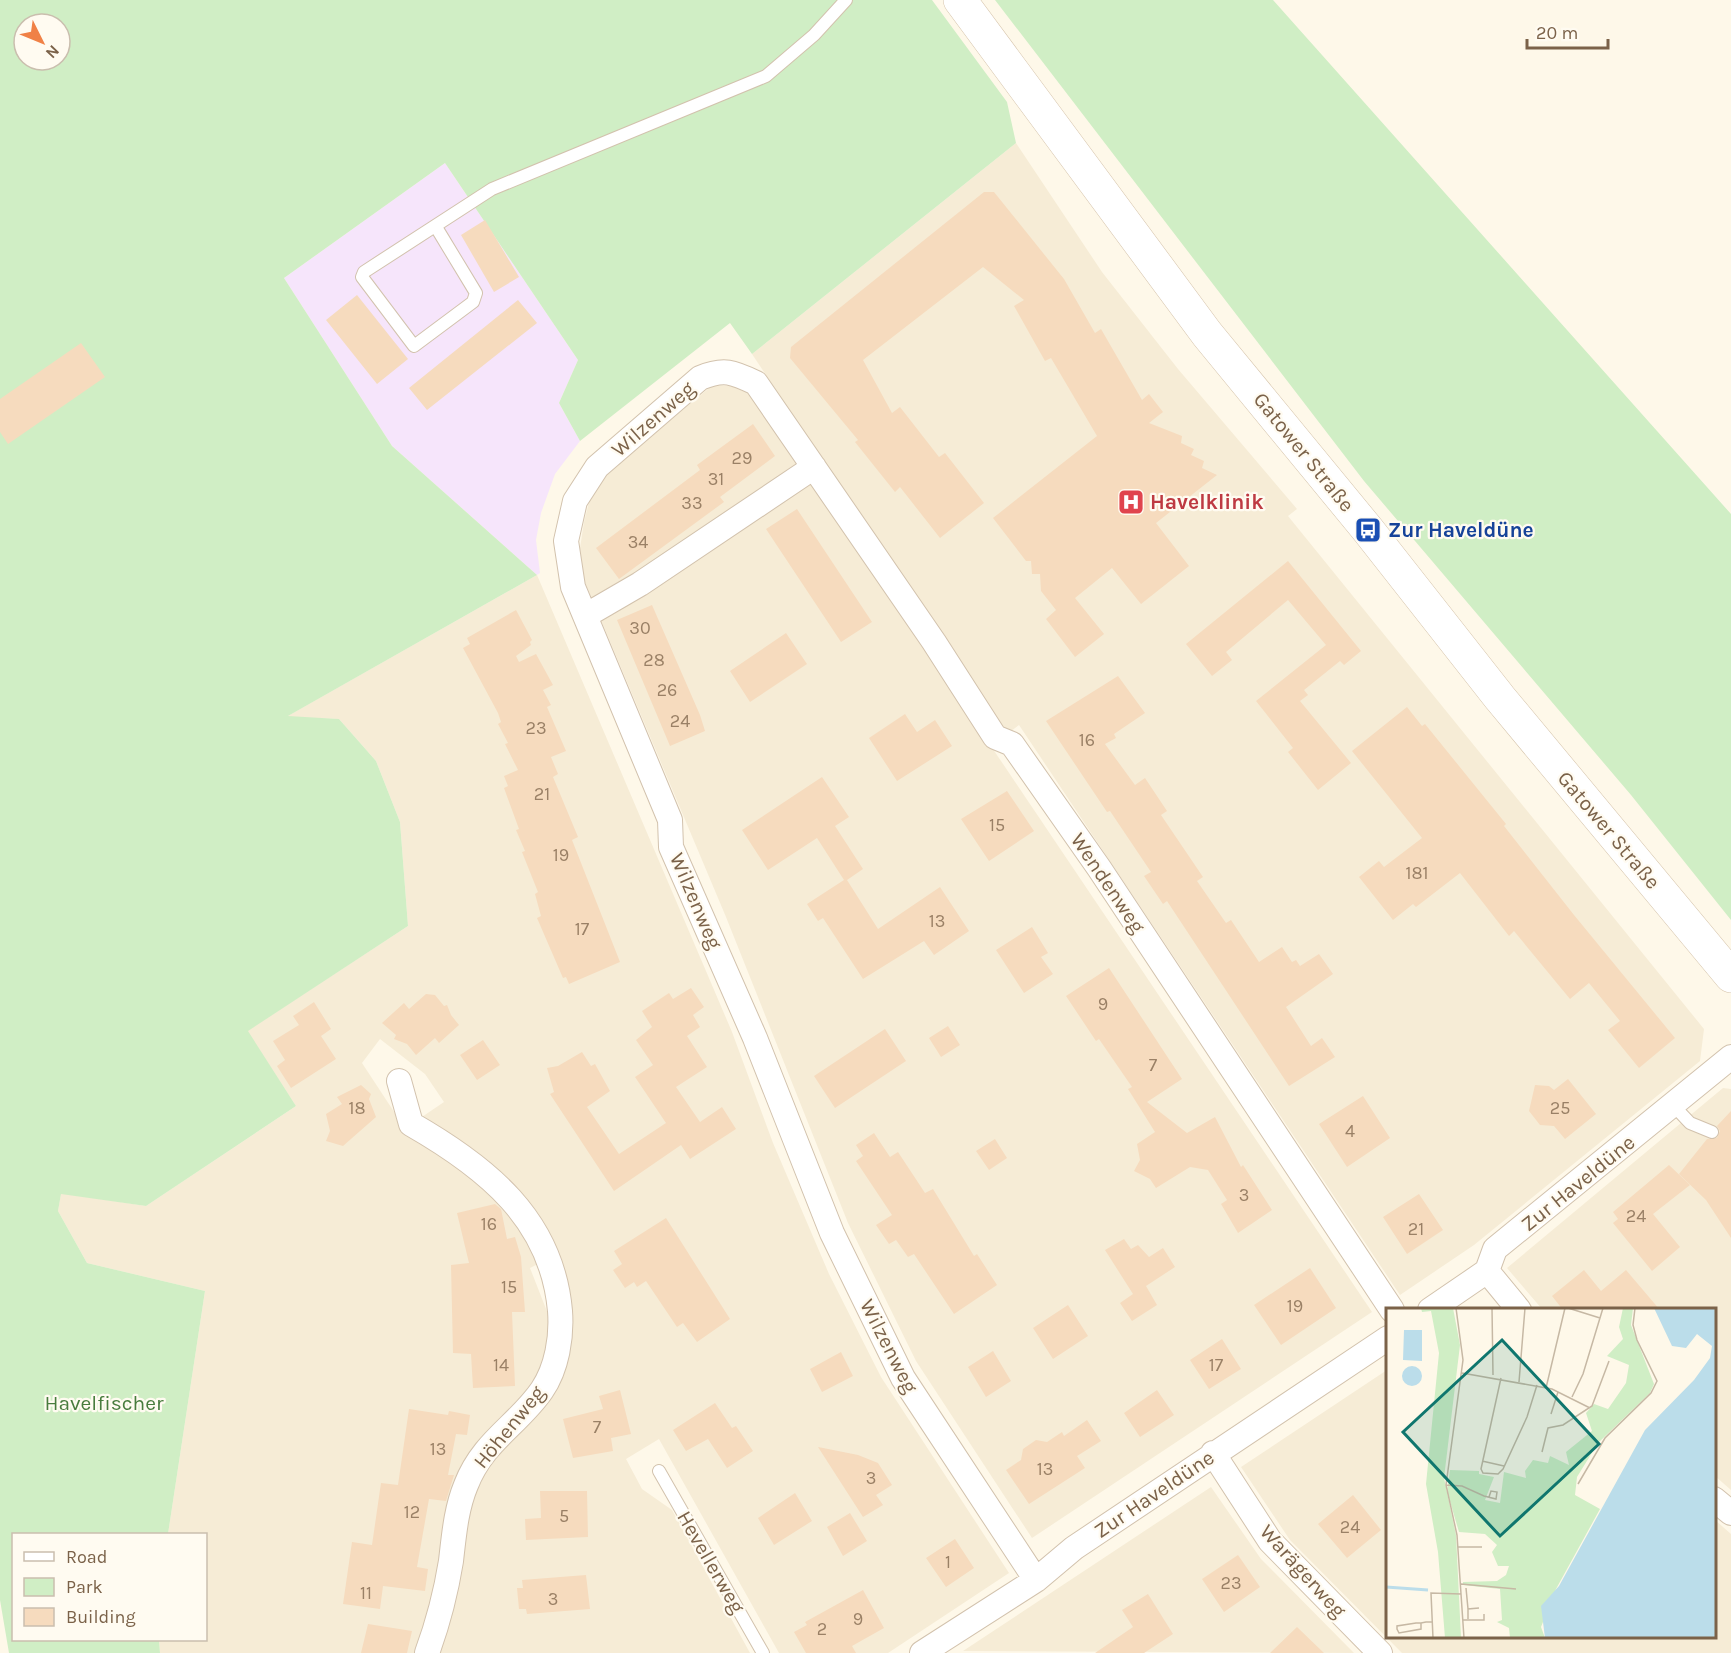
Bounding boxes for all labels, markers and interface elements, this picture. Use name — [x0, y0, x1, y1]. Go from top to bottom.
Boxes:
north arrow — [12, 12, 72, 72]
scale bar — [1527, 12, 1608, 50]
text: 20 m — [1536, 22, 1578, 44]
text: N — [42, 41, 63, 63]
street label: Wilzenweg — [607, 376, 700, 462]
street label: Gatower Straße — [1249, 388, 1359, 516]
house number: 29 — [732, 447, 752, 469]
house number: 31 — [708, 468, 724, 490]
hospital icon: Havelklinik — [1116, 487, 1146, 517]
place label: Havelklinik — [1150, 490, 1264, 514]
house number: 33 — [681, 492, 703, 514]
bus stop icon: Zur Haveldüne — [1353, 515, 1383, 545]
place label: Zur Haveldüne — [1388, 518, 1534, 542]
house number: 34 — [628, 531, 648, 553]
house number: 30 — [629, 617, 651, 639]
house number: 28 — [643, 649, 665, 671]
house number: 26 — [657, 679, 677, 701]
house number: 24 — [670, 710, 690, 732]
house number: 23 — [525, 717, 547, 739]
house number: 16 — [1079, 729, 1095, 751]
street label: Gatower Straße — [1553, 766, 1665, 894]
house number: 21 — [534, 783, 550, 805]
house number: 15 — [989, 814, 1005, 836]
street label: Wendenweg — [1066, 828, 1150, 938]
house number: 19 — [553, 844, 569, 866]
street label: Wilzenweg — [665, 849, 727, 953]
house number: 181 — [1406, 862, 1428, 884]
house number: 13 — [929, 910, 945, 932]
house number: 17 — [575, 918, 590, 940]
house number: 9 — [1098, 993, 1108, 1015]
house number: 7 — [1149, 1054, 1158, 1076]
house number: 18 — [348, 1097, 366, 1119]
house number: 25 — [1550, 1097, 1570, 1119]
house number: 4 — [1345, 1120, 1355, 1142]
street label: Zur Haveldüne — [1516, 1130, 1640, 1236]
house number: 3 — [1239, 1184, 1249, 1206]
house number: 24 — [1626, 1205, 1646, 1227]
house number: 16 — [481, 1213, 497, 1235]
house number: 21 — [1408, 1218, 1424, 1240]
house number: 15 — [501, 1276, 517, 1298]
street label: Wilzenweg — [855, 1295, 923, 1397]
house number: 19 — [1287, 1295, 1303, 1317]
inset map — [1386, 1308, 1716, 1638]
house number: 14 — [493, 1354, 509, 1376]
house number: 17 — [1209, 1354, 1224, 1376]
street label: Höhenweg — [468, 1381, 550, 1473]
park label: Havelfischer — [44, 1391, 164, 1415]
house number: 7 — [593, 1416, 602, 1438]
house number: 13 — [430, 1438, 446, 1460]
street label: Zur Haveldüne — [1090, 1445, 1218, 1543]
house number: 13 — [1037, 1458, 1053, 1480]
house number: 3 — [866, 1467, 876, 1489]
house number: 12 — [404, 1501, 420, 1523]
house number: 5 — [559, 1505, 569, 1527]
street label: Hevellerweg — [672, 1507, 750, 1618]
house number: 24 — [1340, 1516, 1360, 1538]
street label: Warägerweg — [1255, 1520, 1351, 1623]
legend — [12, 1533, 207, 1641]
text: Road — [66, 1546, 107, 1568]
house number: 1 — [945, 1551, 951, 1573]
house number: 23 — [1220, 1572, 1242, 1594]
text: Park — [66, 1576, 103, 1598]
house number: 11 — [360, 1582, 372, 1604]
house number: 3 — [548, 1588, 558, 1610]
text: Building — [66, 1606, 136, 1628]
house number: 9 — [853, 1608, 863, 1630]
house number: 2 — [817, 1618, 827, 1640]

